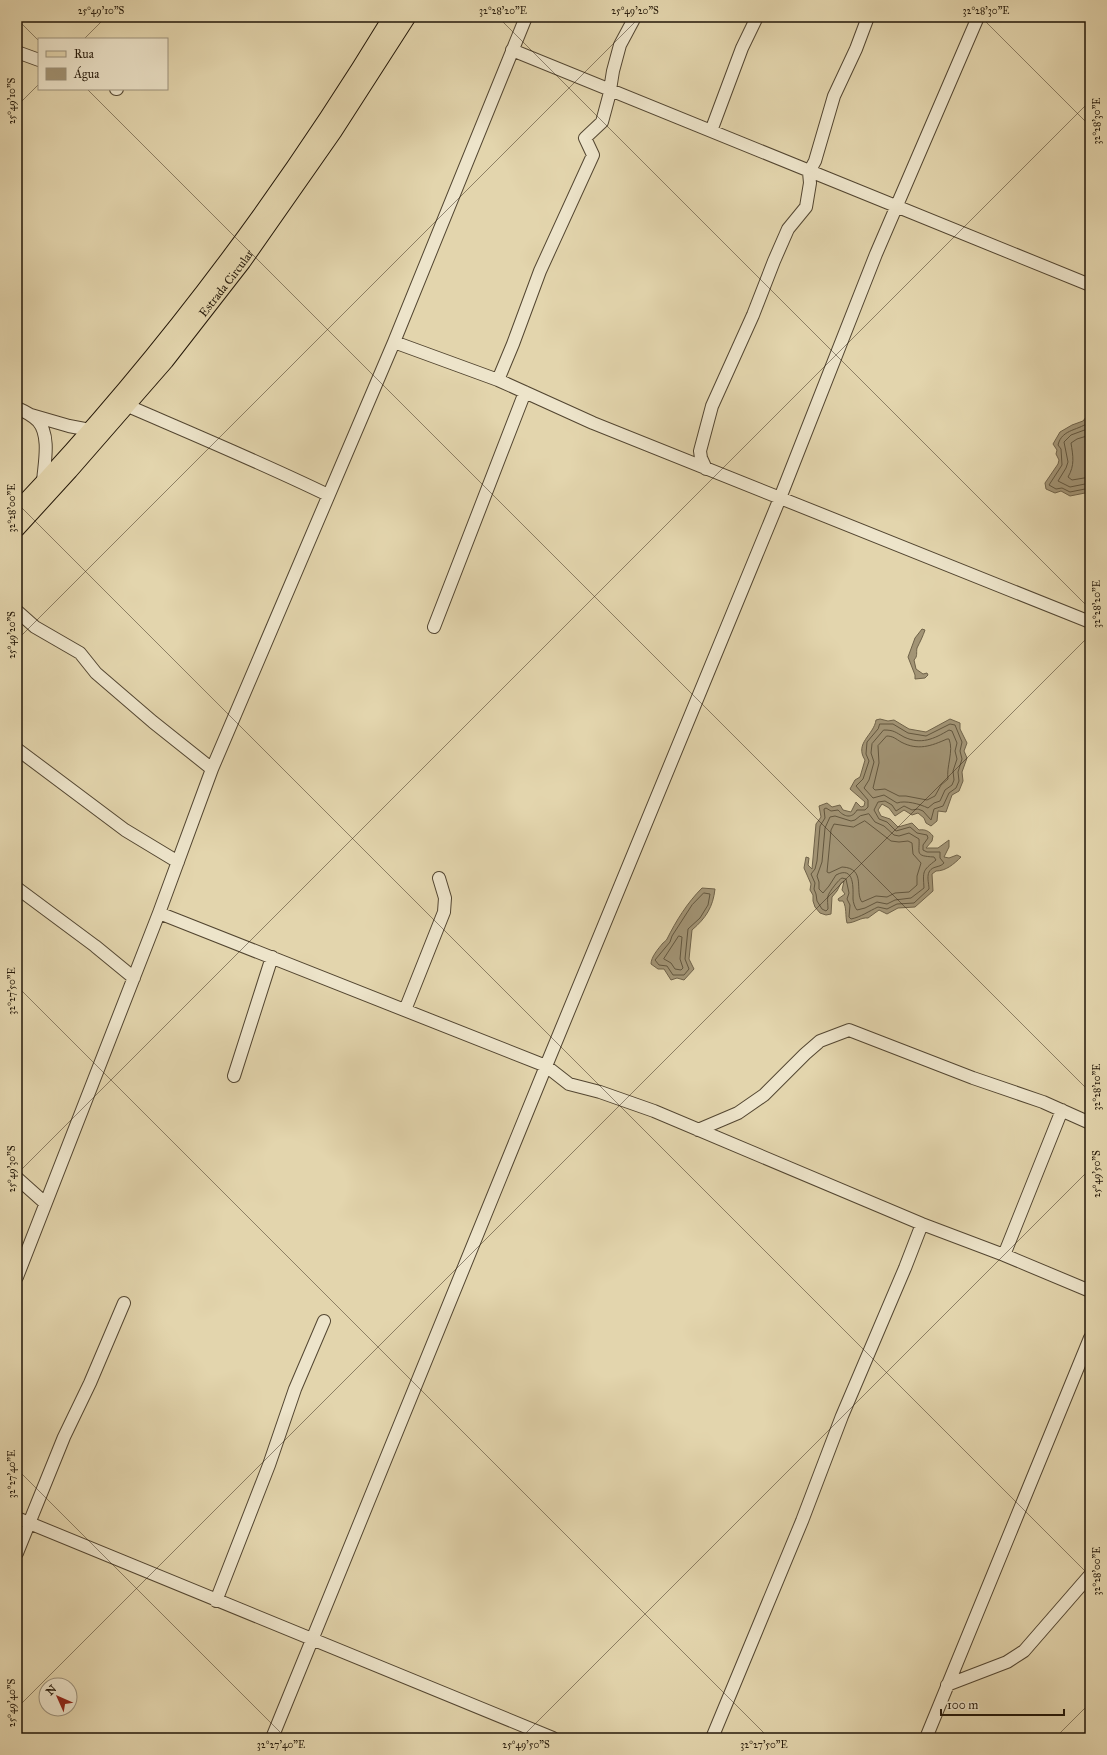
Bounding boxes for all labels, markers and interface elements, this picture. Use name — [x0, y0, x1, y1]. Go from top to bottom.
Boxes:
text: 25°49'10"S — [78, 5, 125, 17]
text: 32°28'20"E — [479, 5, 527, 17]
text: 25°49'20"S — [611, 5, 659, 17]
text: 32°28'30"E — [963, 5, 1009, 17]
legend — [38, 38, 168, 90]
text: Rua — [74, 47, 95, 61]
text: Água — [73, 66, 100, 82]
text: 25°49'10"S — [6, 77, 18, 124]
text: 32°28'30"E — [1091, 98, 1103, 144]
street label: Estrada Circular — [196, 247, 257, 319]
text: 32°28'00"E — [6, 484, 18, 532]
text: 32°28'20"E — [1091, 580, 1103, 628]
text: 25°49'20"S — [6, 611, 18, 659]
text: 32°27'50"E — [6, 967, 18, 1015]
text: 32°28'10"E — [1091, 1064, 1103, 1110]
text: 25°49'30"S — [6, 1145, 18, 1192]
text: 25°49'50"S — [1091, 1150, 1103, 1198]
text: 32°27'40"E — [6, 1450, 18, 1498]
text: 32°28'00"E — [1091, 1547, 1103, 1595]
north arrow — [38, 1677, 78, 1717]
text: 25°49'40"S — [6, 1679, 18, 1727]
text: N — [43, 1682, 60, 1698]
scale bar — [941, 1691, 1064, 1717]
text: 100 m — [947, 1698, 978, 1712]
text: 32°27'40"E — [257, 1739, 305, 1751]
text: 25°49'50"S — [502, 1739, 550, 1751]
text: 32°27'50"E — [740, 1739, 788, 1751]

